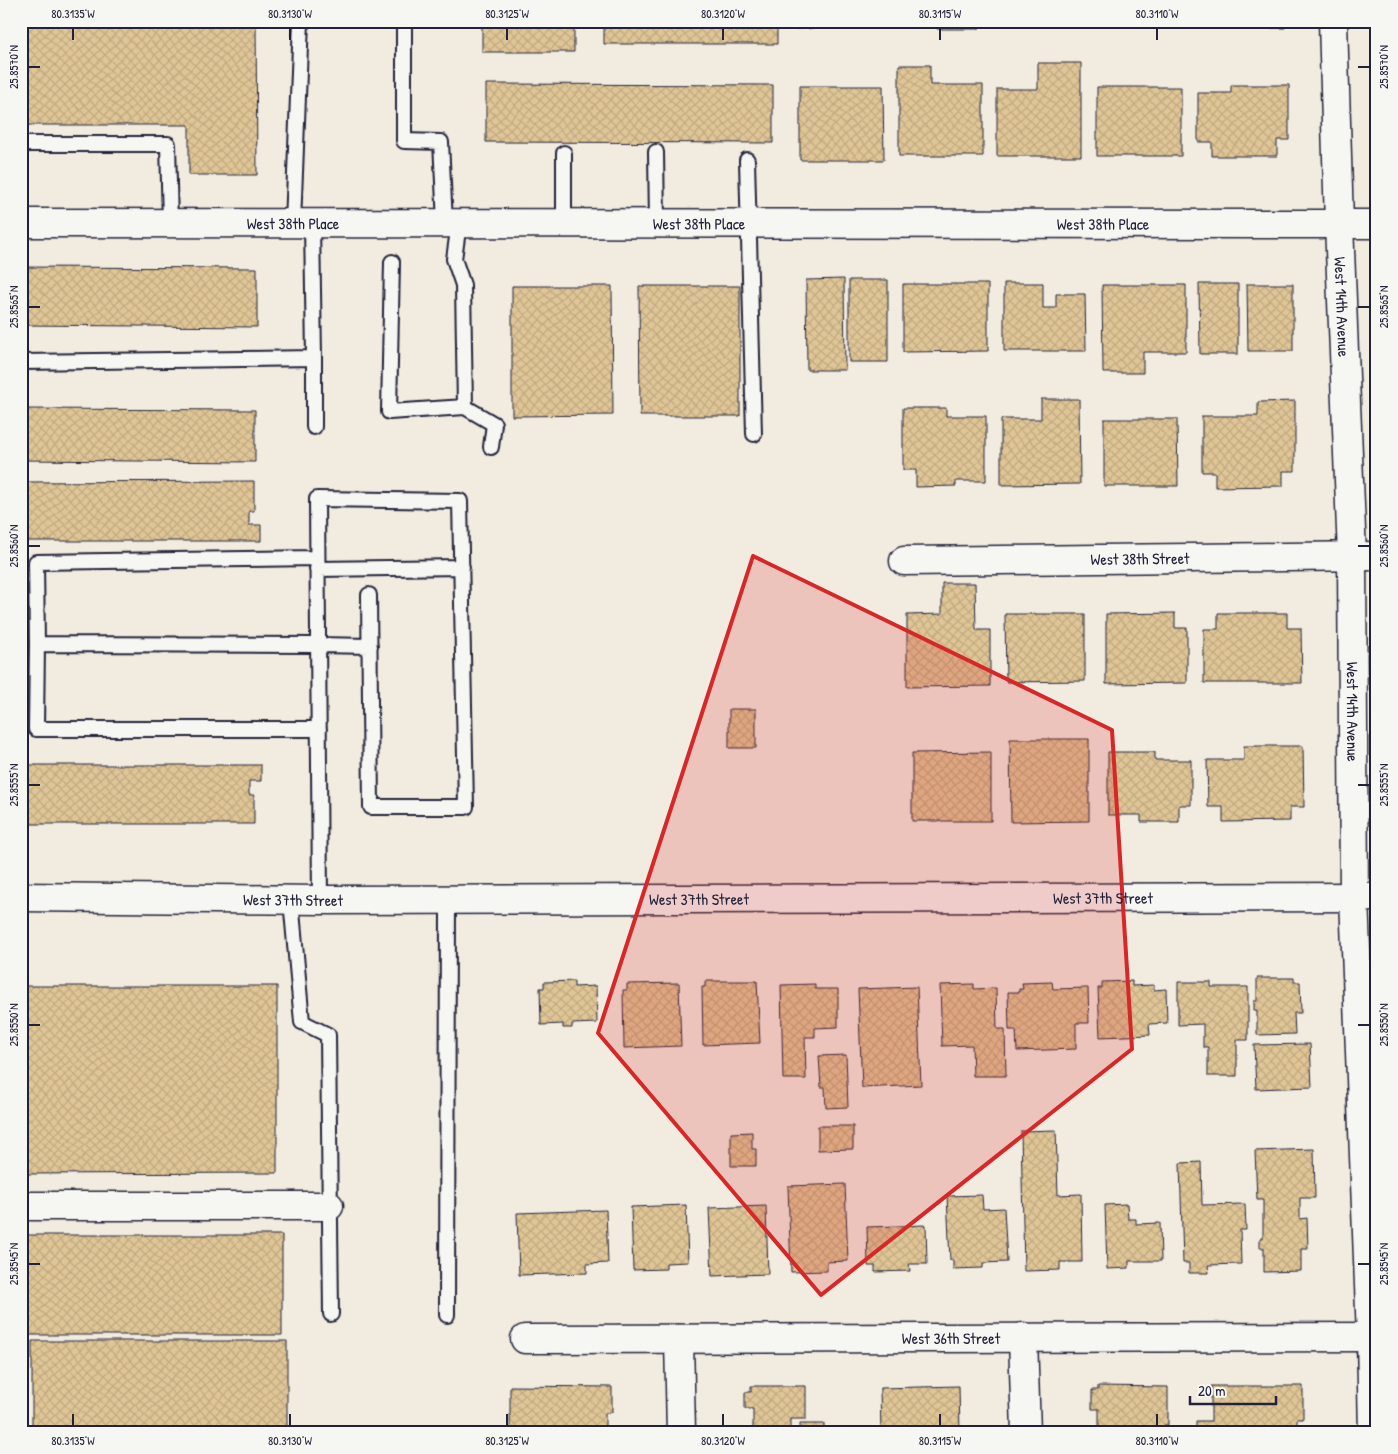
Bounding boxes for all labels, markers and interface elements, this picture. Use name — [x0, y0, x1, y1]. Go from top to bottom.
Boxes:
text: 80.3135°W — [51, 5, 95, 22]
text: 80.3130°W — [268, 5, 313, 22]
text: 80.3125°W — [485, 5, 529, 22]
text: 80.3120°W — [701, 5, 746, 22]
text: 80.3115°W — [919, 5, 962, 22]
text: 80.3110°W — [1136, 5, 1179, 22]
text: 25.8570°N — [5, 45, 22, 89]
text: 25.8570°N — [1375, 45, 1392, 89]
street label: West 38th Place — [247, 212, 340, 234]
street label: West 38th Place — [653, 212, 746, 235]
street label: West 38th Place — [1057, 213, 1150, 235]
street label: West 14th Avenue — [1329, 256, 1355, 358]
text: 25.8565°N — [5, 286, 22, 328]
text: 25.8565°N — [1375, 286, 1392, 328]
text: 25.8560°N — [5, 525, 22, 567]
text: 25.8560°N — [1375, 525, 1392, 567]
street label: West 38th Street — [1090, 547, 1190, 570]
street label: West 14th Avenue — [1342, 662, 1364, 762]
text: 25.8555°N — [5, 764, 22, 806]
text: 25.8555°N — [1375, 764, 1392, 806]
street label: West 37th Street — [1053, 887, 1153, 909]
street label: West 37th Street — [243, 888, 343, 911]
street label: West 37th Street — [649, 888, 749, 910]
text: 25.8550°N — [5, 1003, 22, 1047]
text: 25.8550°N — [1375, 1003, 1392, 1047]
text: 25.8545°N — [5, 1243, 22, 1285]
text: 25.8545°N — [1375, 1243, 1392, 1285]
street label: West 36th Street — [902, 1327, 1001, 1349]
scale bar — [1190, 1374, 1277, 1406]
text: 20 m — [1198, 1380, 1225, 1401]
text: 80.3135°W — [51, 1432, 95, 1449]
text: 80.3130°W — [268, 1432, 313, 1449]
text: 80.3125°W — [485, 1432, 529, 1449]
text: 80.3120°W — [701, 1432, 746, 1449]
text: 80.3115°W — [919, 1432, 962, 1449]
text: 80.3110°W — [1136, 1432, 1179, 1449]

